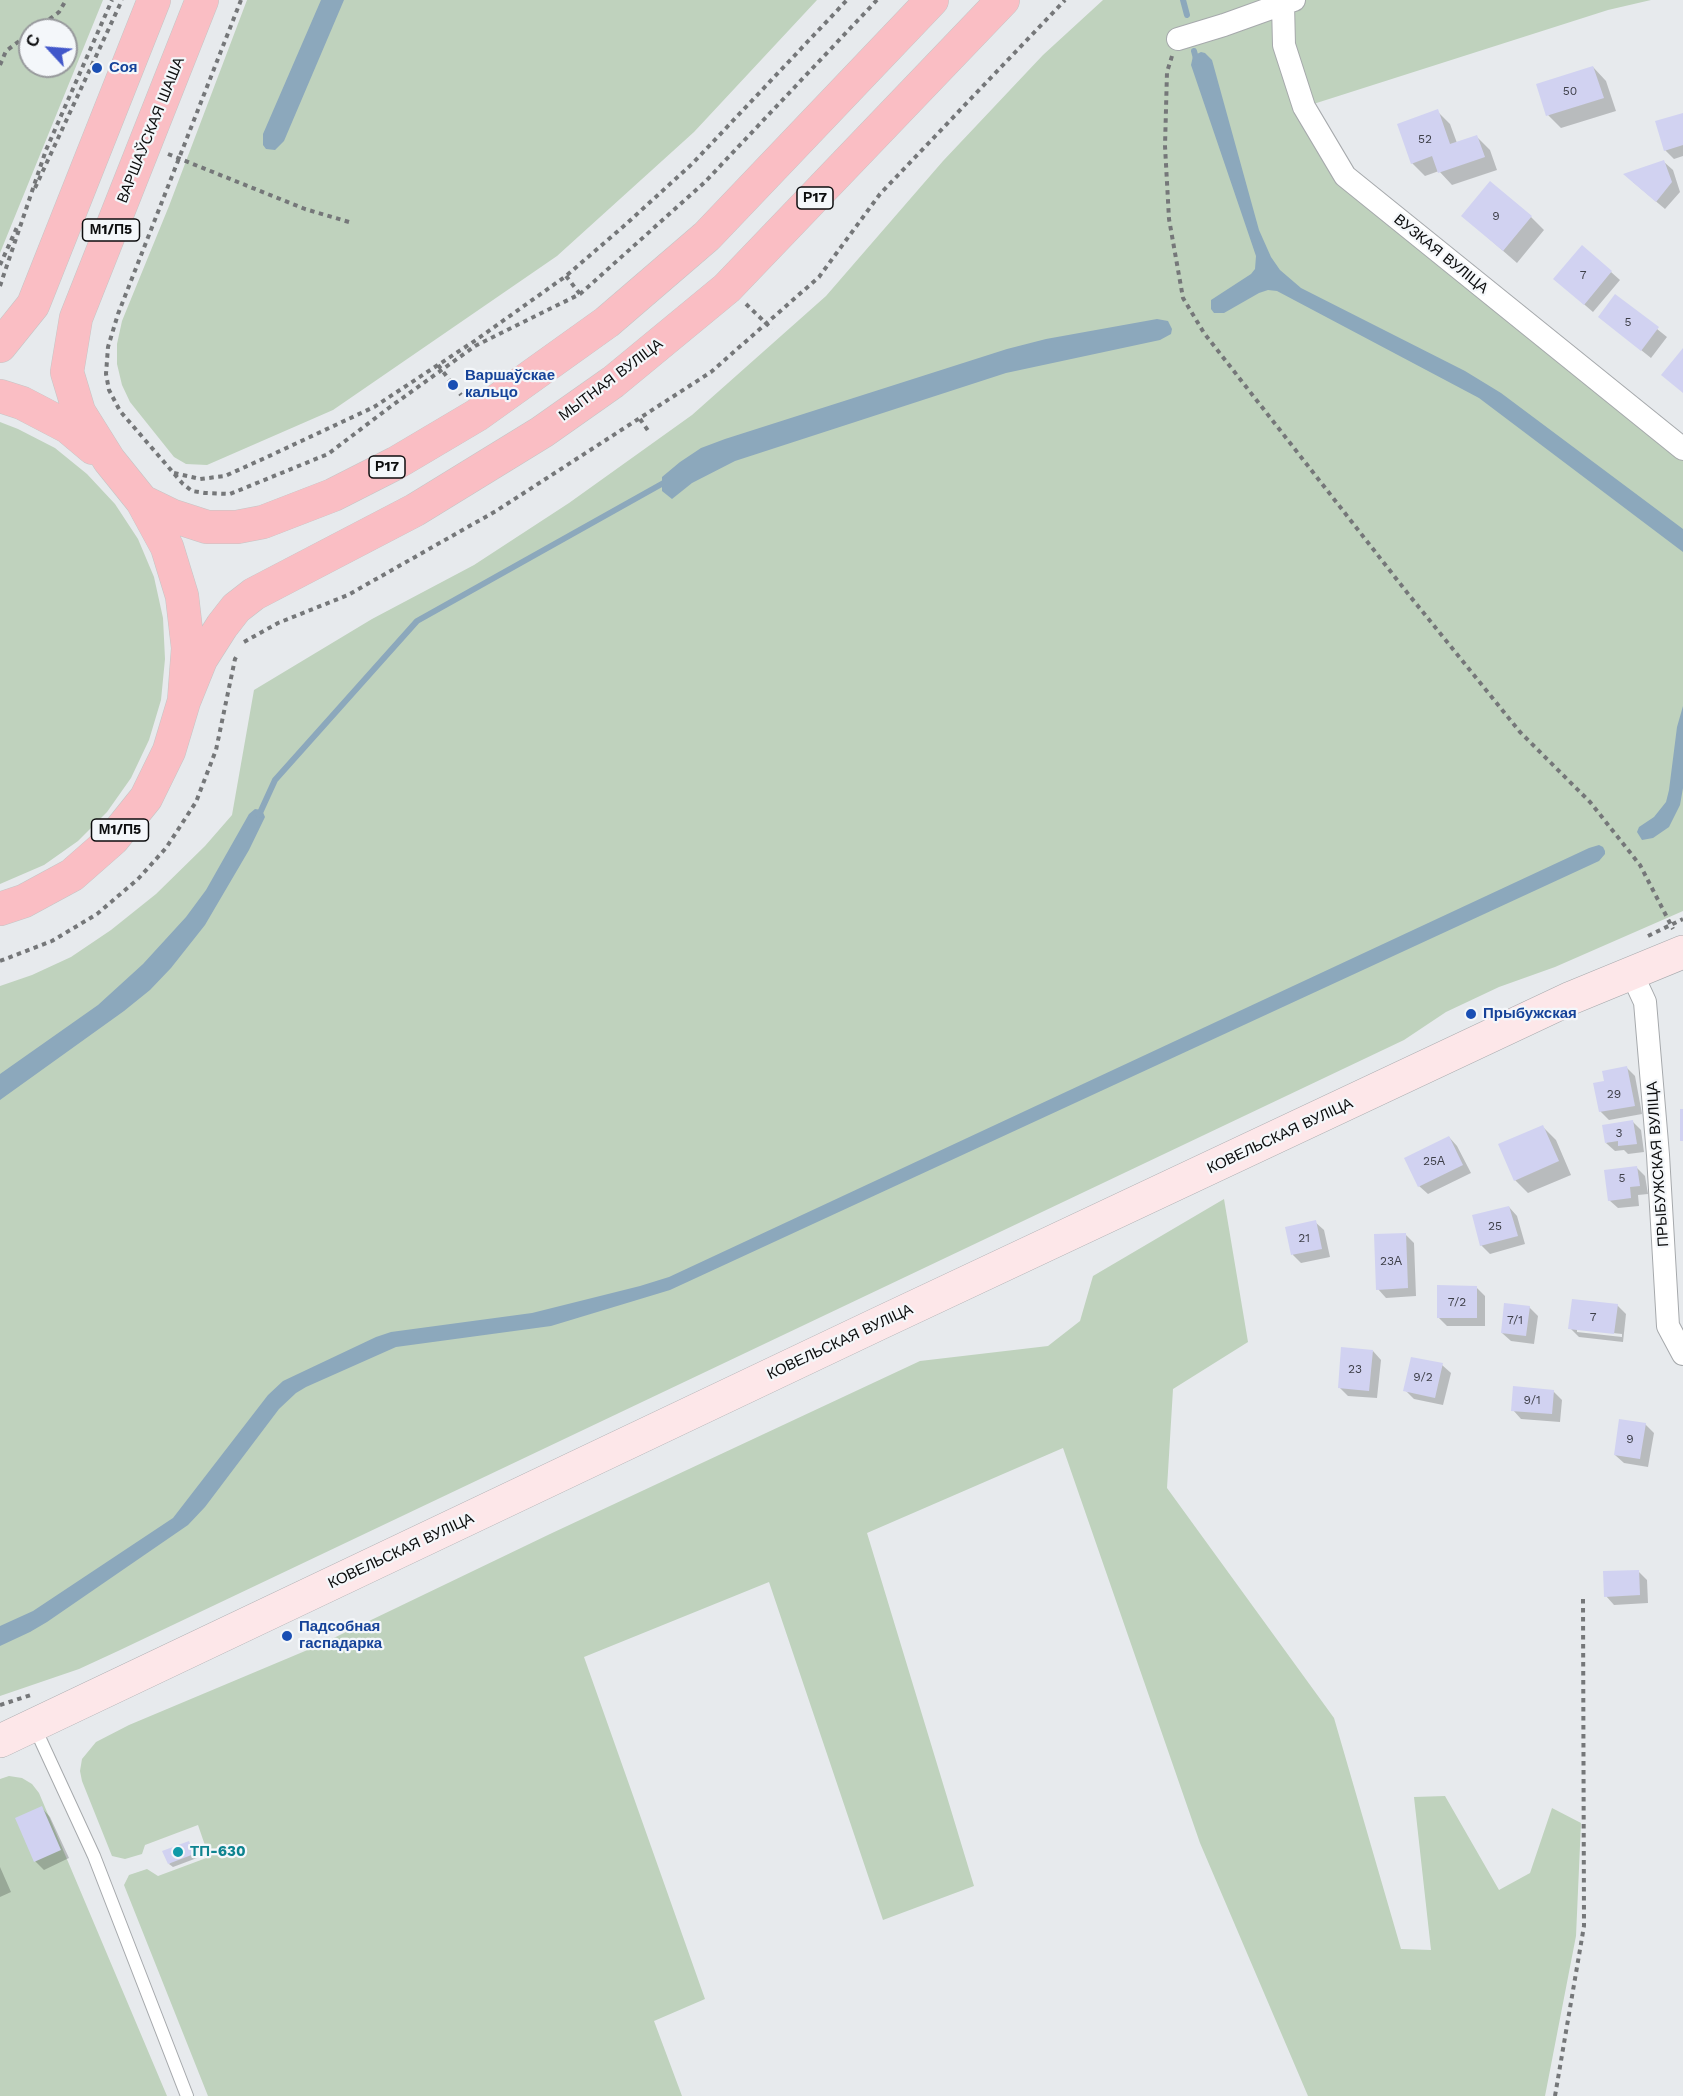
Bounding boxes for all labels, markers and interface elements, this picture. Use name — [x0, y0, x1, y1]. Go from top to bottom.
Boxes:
north arrow — [18, 18, 78, 78]
text: С — [22, 31, 44, 50]
street label: ВАРШАЎСКАЯ ШАША — [113, 54, 189, 206]
place label: Соя — [109, 59, 138, 77]
marker: Соя — [90, 61, 104, 75]
house number: 50 — [1563, 84, 1577, 98]
house number: 52 — [1418, 132, 1432, 146]
road number: Р17 — [797, 187, 833, 209]
house number: 9 — [1492, 209, 1500, 223]
street label: ВУЗКАЯ ВУЛІЦА — [1390, 210, 1492, 298]
road number: М1/П5 — [82, 219, 140, 241]
house number: 7 — [1580, 268, 1586, 282]
house number: 5 — [1625, 315, 1631, 329]
street label: МЫТНАЯ ВУЛІЦА — [556, 335, 666, 425]
place label: Варшаўскае кальцо — [465, 367, 555, 402]
marker: Варшаўскае кальцо — [446, 378, 460, 392]
road number: Р17 — [369, 456, 405, 478]
road number: М1/П5 — [92, 819, 148, 841]
place label: Прыбужская — [1483, 1005, 1577, 1023]
marker: Прыбужская — [1464, 1007, 1478, 1021]
street label: ПРЫБУЖСКАЯ ВУЛІЦА — [1643, 1081, 1673, 1247]
house number: 29 — [1607, 1087, 1621, 1101]
street label: КОВЕЛЬСКАЯ ВУЛІЦА — [1204, 1094, 1356, 1178]
house number: 3 — [1616, 1126, 1622, 1140]
house number: 25А — [1423, 1154, 1445, 1168]
house number: 5 — [1619, 1171, 1625, 1185]
house number: 25 — [1488, 1219, 1502, 1233]
house number: 21 — [1298, 1231, 1310, 1245]
house number: 23А — [1380, 1254, 1402, 1268]
house number: 7/2 — [1448, 1295, 1466, 1309]
street label: КОВЕЛЬСКАЯ ВУЛІЦА — [764, 1300, 916, 1384]
house number: 7 — [1590, 1310, 1596, 1324]
house number: 7/1 — [1507, 1313, 1523, 1327]
house number: 23 — [1348, 1362, 1362, 1376]
house number: 9/2 — [1413, 1370, 1433, 1384]
house number: 9/1 — [1523, 1393, 1541, 1407]
house number: 9 — [1626, 1432, 1634, 1446]
street label: КОВЕЛЬСКАЯ ВУЛІЦА — [325, 1509, 477, 1593]
place label: Падсобная гаспадарка — [299, 1618, 382, 1653]
marker: Падсобная гаспадарка — [280, 1629, 294, 1643]
place label: ТП-630 — [190, 1843, 246, 1861]
marker: ТП-630 — [171, 1845, 185, 1859]

